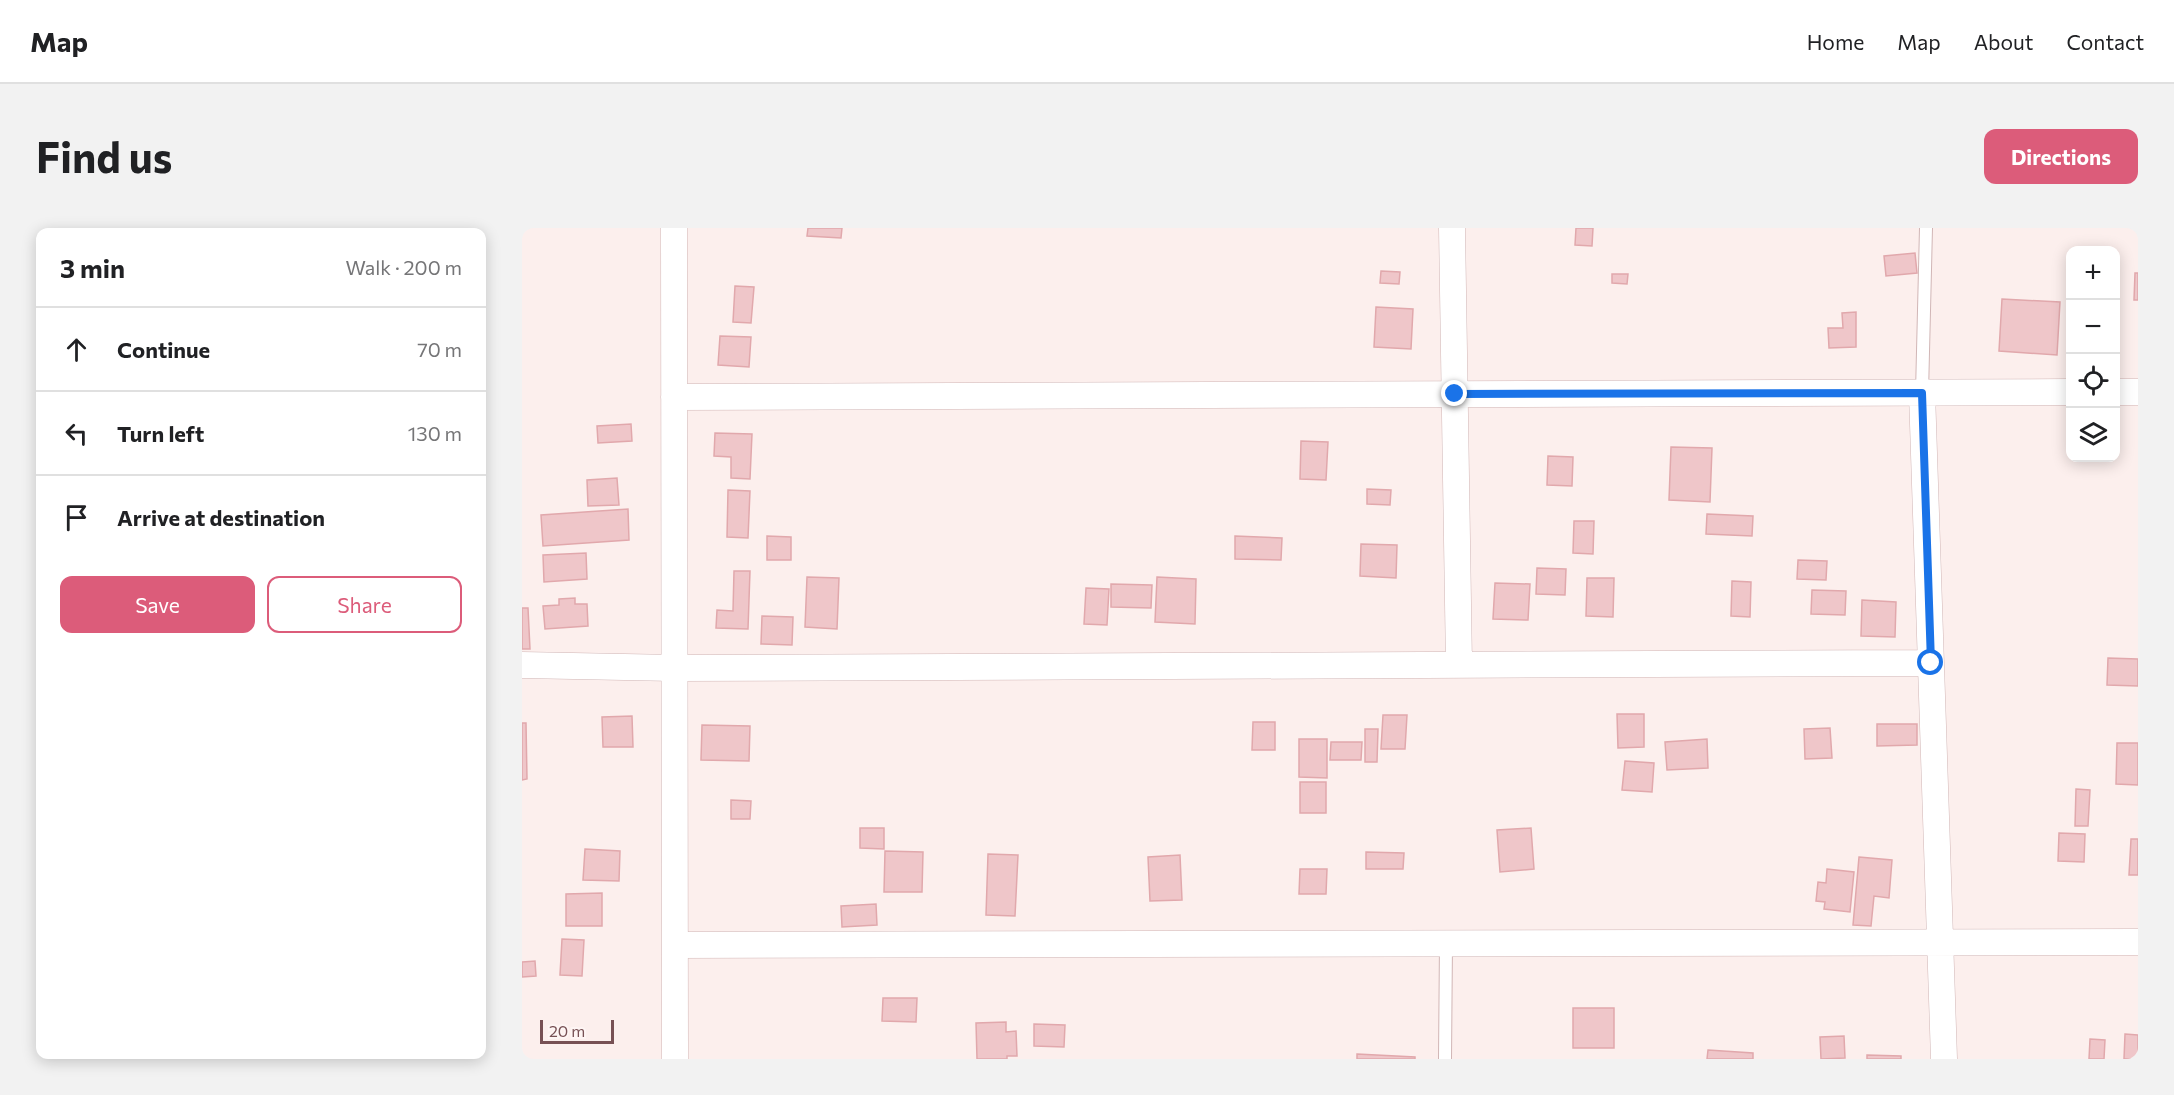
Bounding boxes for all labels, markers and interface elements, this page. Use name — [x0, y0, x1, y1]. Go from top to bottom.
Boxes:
text: Map — [30, 24, 88, 58]
text: Home — [1807, 29, 1864, 54]
text: Map — [1897, 29, 1941, 54]
text: About — [1974, 29, 2033, 54]
text: Contact — [2066, 29, 2144, 54]
button: Directions — [1984, 129, 2138, 184]
text: Find us — [36, 130, 172, 182]
map controls — [2066, 246, 2120, 462]
button: + — [2066, 246, 2120, 300]
text: 3 min — [60, 252, 125, 283]
text: Walk · 200 m — [345, 255, 462, 279]
button: − — [2066, 300, 2120, 354]
icon: ahead — [60, 333, 93, 366]
text: Continue — [117, 336, 210, 363]
text: 70 m — [417, 337, 462, 361]
button: locate — [2066, 354, 2120, 408]
route end — [1441, 380, 1467, 406]
button: layers — [2066, 408, 2120, 462]
icon: left — [60, 417, 93, 450]
text: Turn left — [117, 420, 204, 447]
text: 130 m — [408, 421, 462, 445]
icon: arrive — [60, 501, 93, 534]
text: Arrive at destination — [117, 504, 325, 531]
button: Save — [60, 576, 255, 633]
button: Share — [267, 576, 462, 633]
route start — [1917, 649, 1943, 675]
scale bar — [540, 1017, 614, 1044]
text: 20 m — [549, 1021, 585, 1040]

